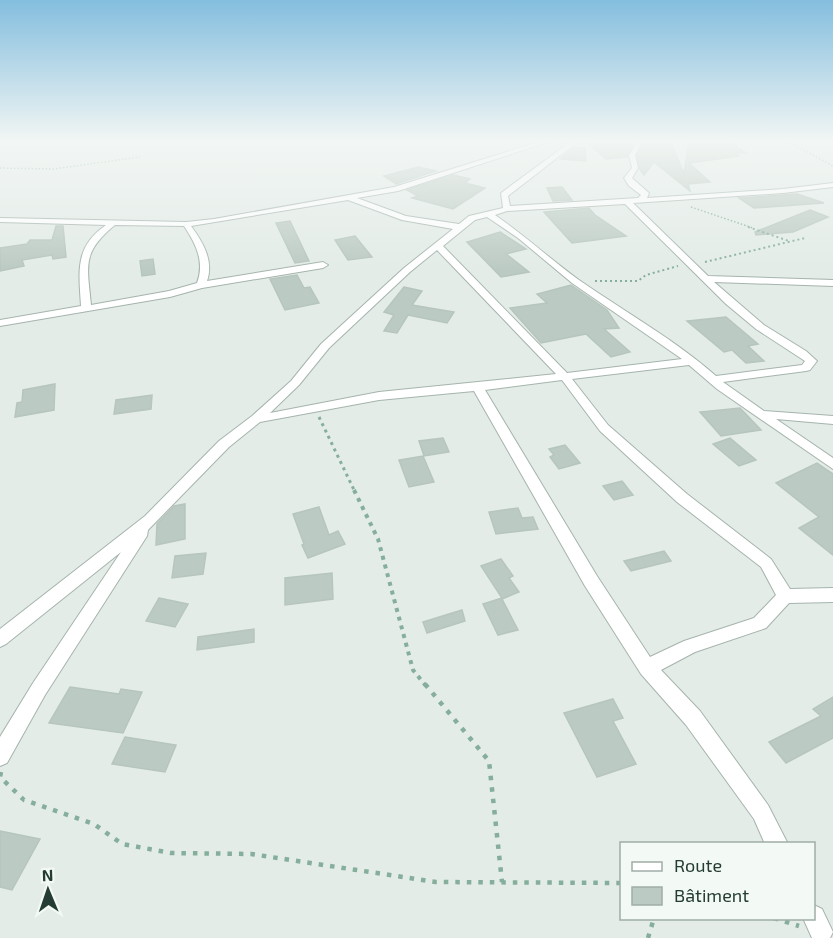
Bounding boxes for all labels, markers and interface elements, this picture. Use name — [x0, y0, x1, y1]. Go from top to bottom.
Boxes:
legend — [620, 842, 815, 920]
text: Route — [674, 854, 722, 876]
north arrow — [18, 860, 78, 920]
text: N — [41, 865, 54, 884]
text: Bâtiment — [674, 884, 749, 906]

